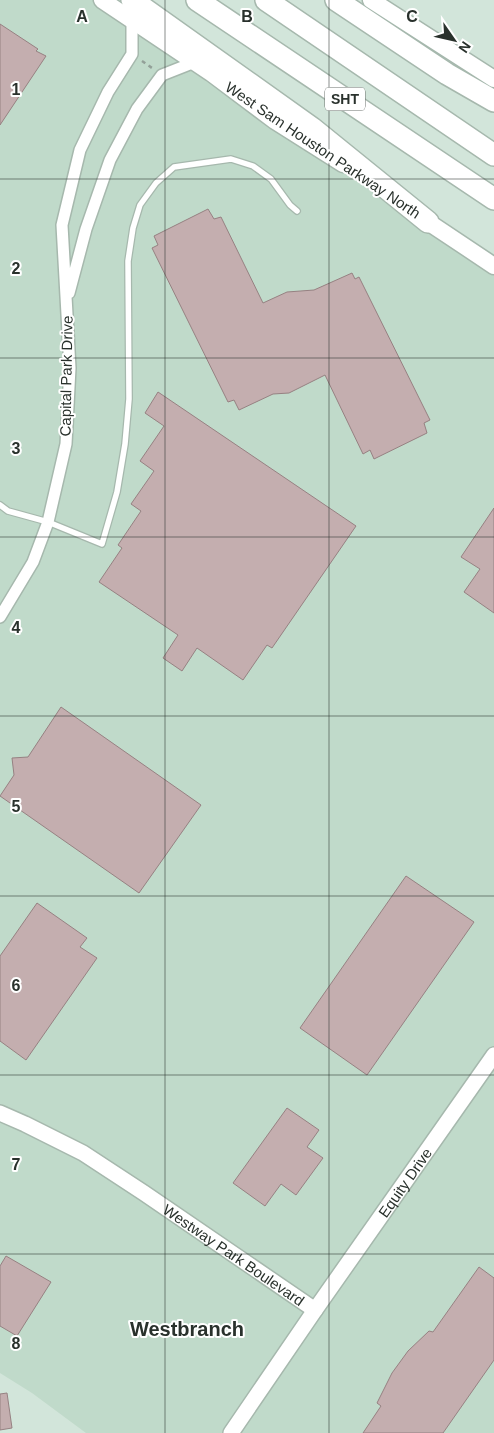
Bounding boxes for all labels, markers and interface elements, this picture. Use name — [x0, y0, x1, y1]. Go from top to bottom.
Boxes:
text: A — [76, 8, 88, 25]
text: B — [241, 8, 253, 25]
text: C — [406, 8, 418, 25]
north arrow — [429, 15, 479, 65]
text: N — [455, 39, 474, 56]
street label: West Sam Houston Parkway North — [222, 78, 424, 222]
text: 1 — [12, 81, 21, 98]
road number: SHT — [325, 88, 365, 110]
text: 2 — [12, 260, 21, 277]
street label: Capital Park Drive — [56, 315, 76, 437]
text: 3 — [12, 440, 21, 457]
text: 4 — [12, 619, 21, 636]
text: 5 — [12, 798, 21, 815]
text: 6 — [12, 977, 21, 994]
street label: Equity Drive — [374, 1144, 435, 1220]
text: 7 — [12, 1156, 21, 1173]
street label: Westway Park Boulevard — [160, 1200, 308, 1309]
district label: Westbranch — [130, 1318, 244, 1340]
text: 8 — [12, 1335, 21, 1352]

